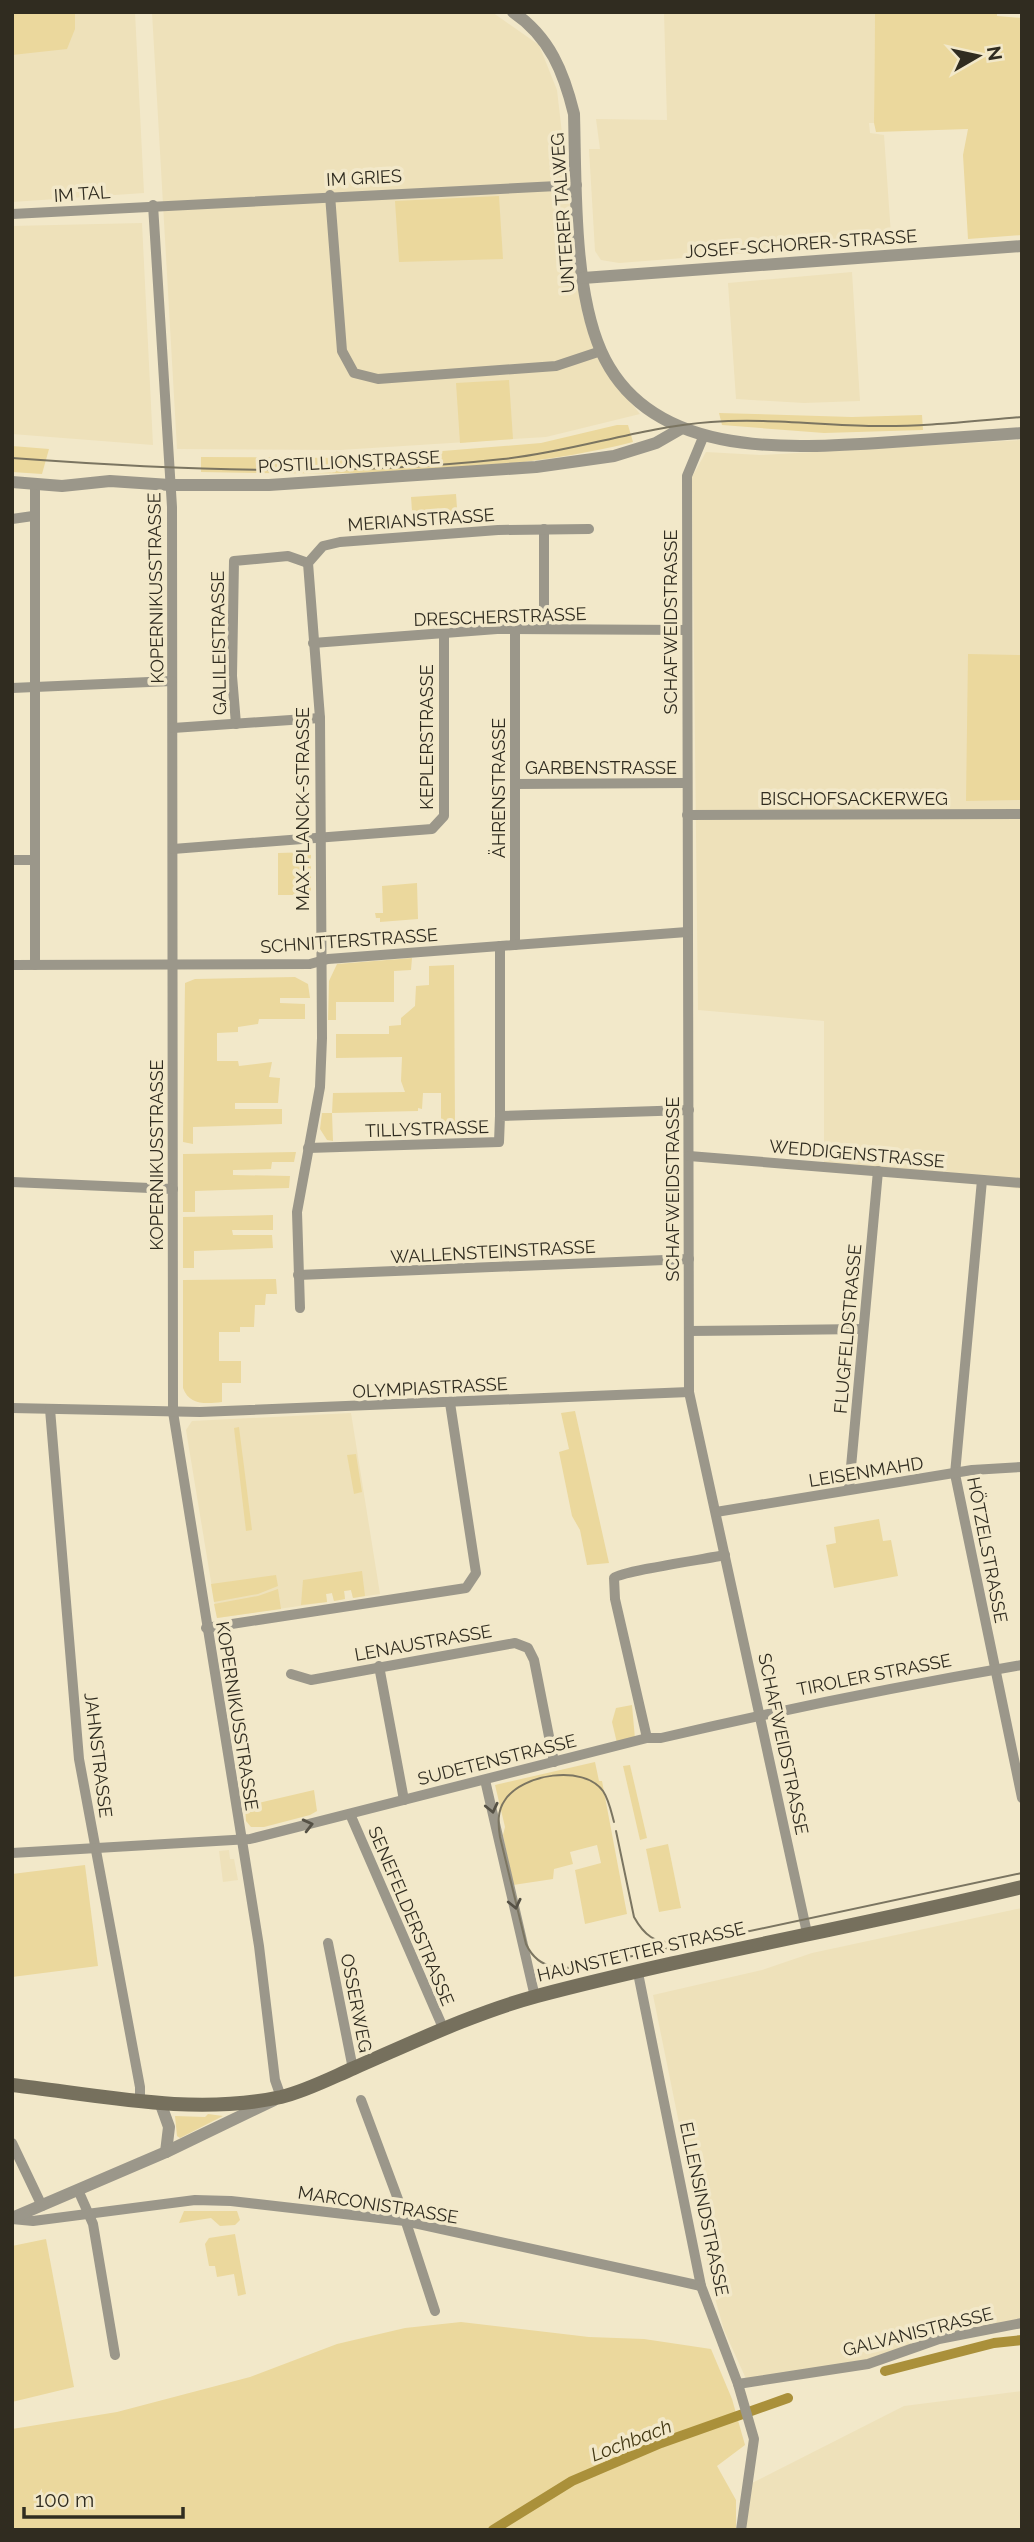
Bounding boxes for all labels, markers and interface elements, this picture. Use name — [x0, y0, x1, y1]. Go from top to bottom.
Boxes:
north arrow — [943, 21, 1013, 91]
text: N — [983, 44, 1007, 62]
street label: UNTERER TALWEG — [546, 132, 579, 294]
street label: IM GRIES — [326, 165, 402, 190]
street label: IM TAL — [53, 181, 111, 206]
street label: JOSEF-SCHORER-STRASSE — [684, 225, 918, 262]
street label: POSTILLIONSTRASSE — [257, 446, 441, 477]
street label: KOPERNIKUSSTRASSE — [143, 492, 168, 684]
street label: MERIANSTRASSE — [347, 504, 495, 535]
street label: SCHAFWEIDSTRASSE — [660, 530, 681, 714]
street label: GALILEISTRASSE — [207, 571, 230, 715]
street label: DRESCHERSTRASSE — [413, 603, 587, 630]
street label: KEPLERSTRASSE — [416, 664, 437, 810]
street label: MAX-PLANCK-STRASSE — [292, 707, 313, 911]
street label: ÄHRENSTRASSE — [488, 718, 509, 858]
street label: GARBENSTRASSE — [525, 757, 677, 778]
street label: BISCHOFSACKERWEG — [760, 788, 948, 809]
street label: SCHNITTERSTRASSE — [259, 924, 438, 957]
street label: KOPERNIKUSSTRASSE — [146, 1059, 167, 1251]
street label: SCHAFWEIDSTRASSE — [662, 1097, 683, 1281]
street label: TILLYSTRASSE — [365, 1116, 489, 1141]
street label: WEDDIGENSTRASSE — [768, 1135, 946, 1172]
street label: WALLENSTEINSTRASSE — [390, 1236, 596, 1267]
street label: FLUGFELDSTRASSE — [830, 1243, 865, 1415]
street label: OLYMPIASTRASSE — [352, 1373, 508, 1402]
street label: LEISENMAHD — [807, 1452, 925, 1491]
street label: HÖTZELSTRASSE — [963, 1475, 1012, 1625]
street label: KOPERNIKUSSTRASSE — [212, 1620, 263, 1812]
street label: LENAUSTRASSE — [353, 1620, 493, 1665]
street label: TIROLER STRASSE — [795, 1649, 953, 1700]
street label: SCHAFWEIDSTRASSE — [754, 1651, 813, 1837]
street label: JAHNSTRASSE — [80, 1691, 117, 1819]
street label: SUDETENSTRASSE — [415, 1730, 578, 1789]
one-way arrow — [484, 1802, 498, 1814]
one-way arrow — [301, 1818, 313, 1833]
street label: SENEFELDERSTRASSE — [364, 1823, 459, 2009]
one-way arrow — [506, 1898, 521, 1910]
street label: HAUNSTETTER STRASSE — [535, 1917, 747, 1986]
street label: OSSERWEG — [337, 1952, 376, 2054]
street label: ELLENSINDSTRASSE — [676, 2120, 733, 2298]
street label: MARCONISTRASSE — [296, 2181, 460, 2228]
street label: GALVANISTRASSE — [841, 2303, 995, 2360]
water label: Lochbach — [587, 2415, 675, 2465]
scale bar — [24, 2476, 184, 2520]
text: 100 m — [35, 2487, 94, 2512]

